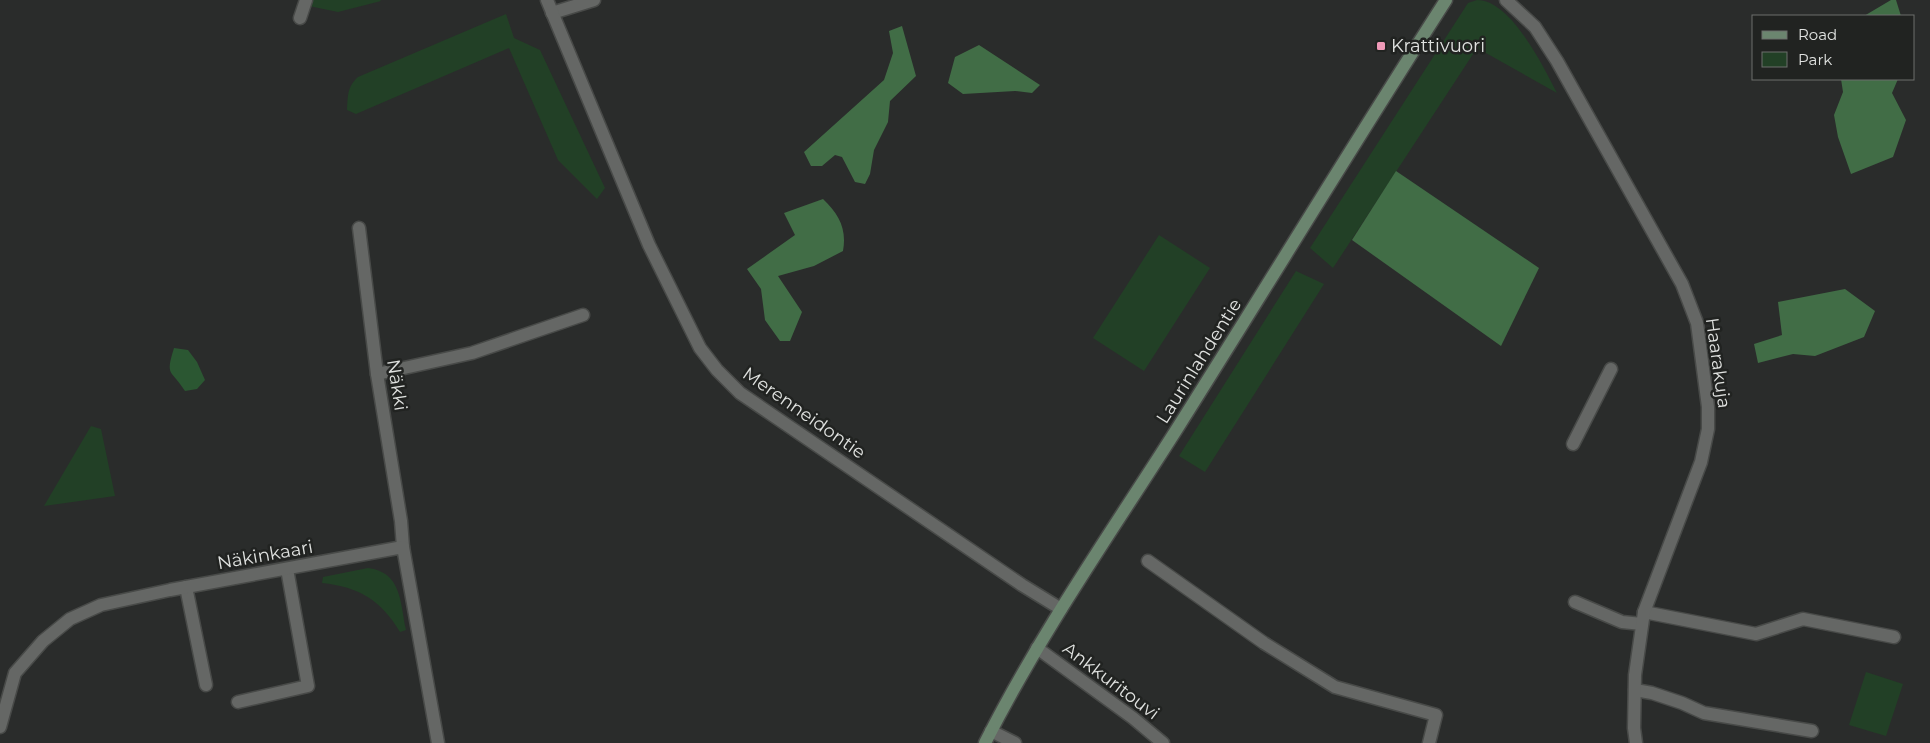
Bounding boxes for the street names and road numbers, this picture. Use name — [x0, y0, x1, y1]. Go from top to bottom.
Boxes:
street label: Laurinlahdentie — [1152, 294, 1246, 428]
street label: Haarakuja — [1701, 316, 1735, 410]
street label: Näkki — [382, 358, 412, 412]
street label: Merenneidontie — [738, 363, 870, 464]
street label: Näkinkaari — [215, 536, 315, 574]
street label: Ankkuritouvi — [1058, 638, 1164, 724]

